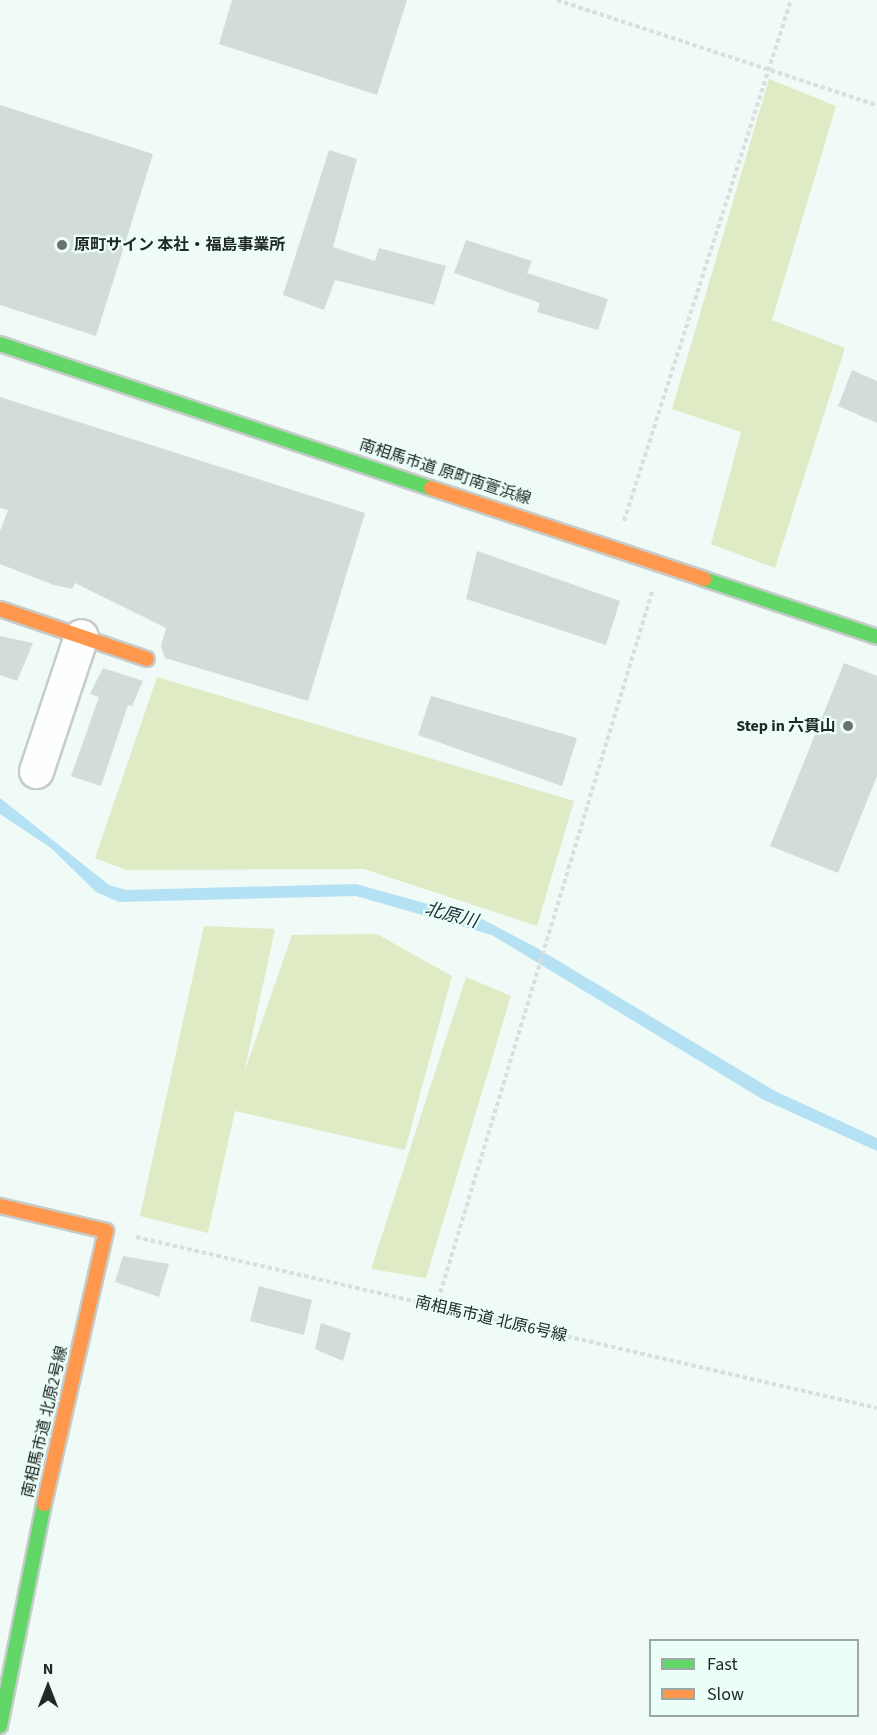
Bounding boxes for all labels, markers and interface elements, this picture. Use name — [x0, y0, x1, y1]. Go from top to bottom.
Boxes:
place label: 原町サイン 本社・福島事業所 — [74, 235, 285, 255]
marker: 原町サイン 本社・福島事業所 — [55, 238, 69, 252]
street label: 南相馬市道 原町南萱浜線 — [357, 435, 533, 509]
place label: Step in 六貫山 — [736, 716, 836, 736]
marker: Step in 六貫山 — [841, 719, 855, 733]
water label: 北原川 — [422, 899, 480, 933]
street label: 南相馬市道 北原6号線 — [413, 1292, 569, 1346]
street label: 南相馬市道 北原2号線 — [18, 1344, 72, 1500]
legend — [649, 1639, 859, 1717]
text: Fast — [707, 1652, 738, 1677]
north arrow — [18, 1657, 78, 1717]
text: N — [43, 1658, 53, 1680]
text: Slow — [707, 1682, 744, 1707]

